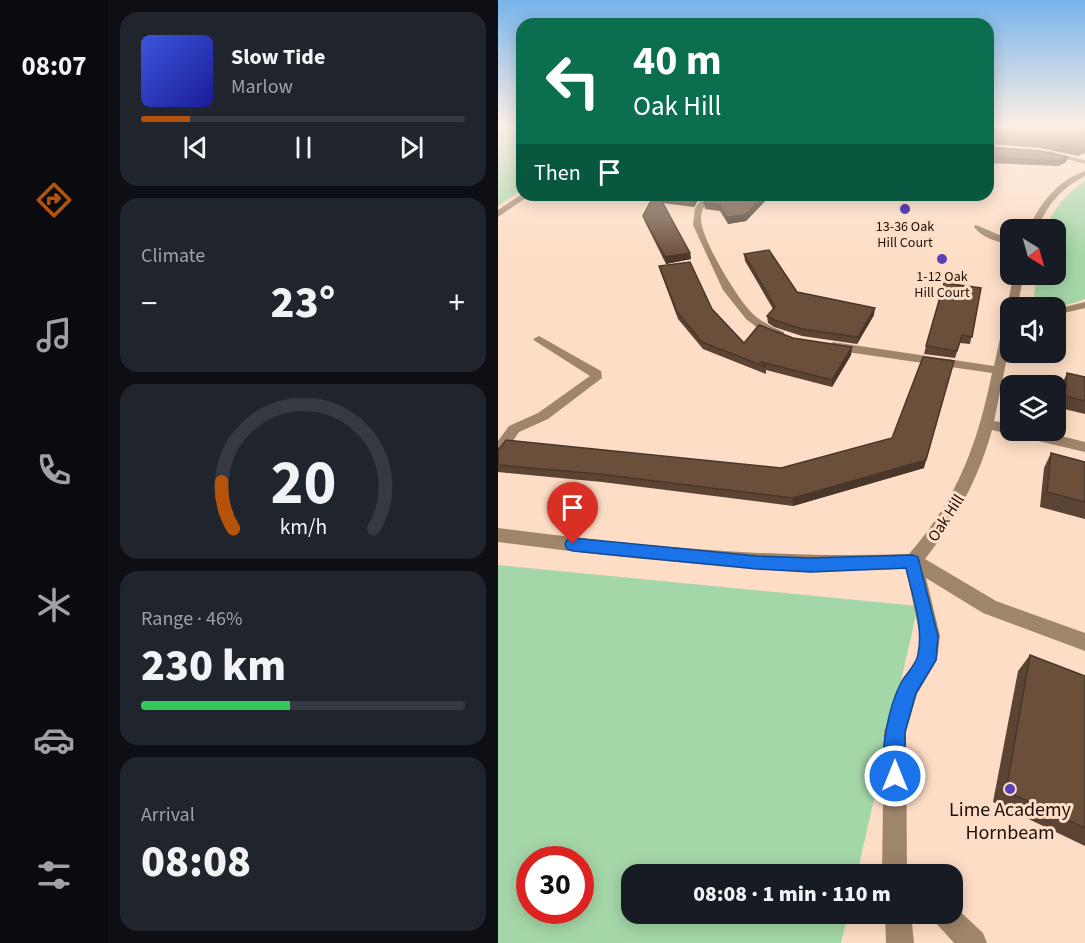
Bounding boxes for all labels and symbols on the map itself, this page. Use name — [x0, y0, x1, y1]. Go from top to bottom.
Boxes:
marker: 13-36 Oak Hill Court — [898, 202, 912, 216]
place label: 13-36 Oak Hill Court — [876, 217, 934, 253]
north arrow — [1000, 219, 1066, 285]
marker: 1-12 Oak Hill Court — [935, 252, 949, 266]
place label: 1-12 Oak Hill Court — [914, 267, 970, 303]
pin — [547, 482, 598, 544]
street label: Oak Hill — [923, 490, 969, 546]
position arrow — [863, 744, 927, 808]
marker: Lime Academy Hornbeam — [1003, 782, 1017, 796]
place label: Lime Academy Hornbeam — [949, 796, 1072, 847]
speed limit sign: 30 — [516, 846, 594, 924]

